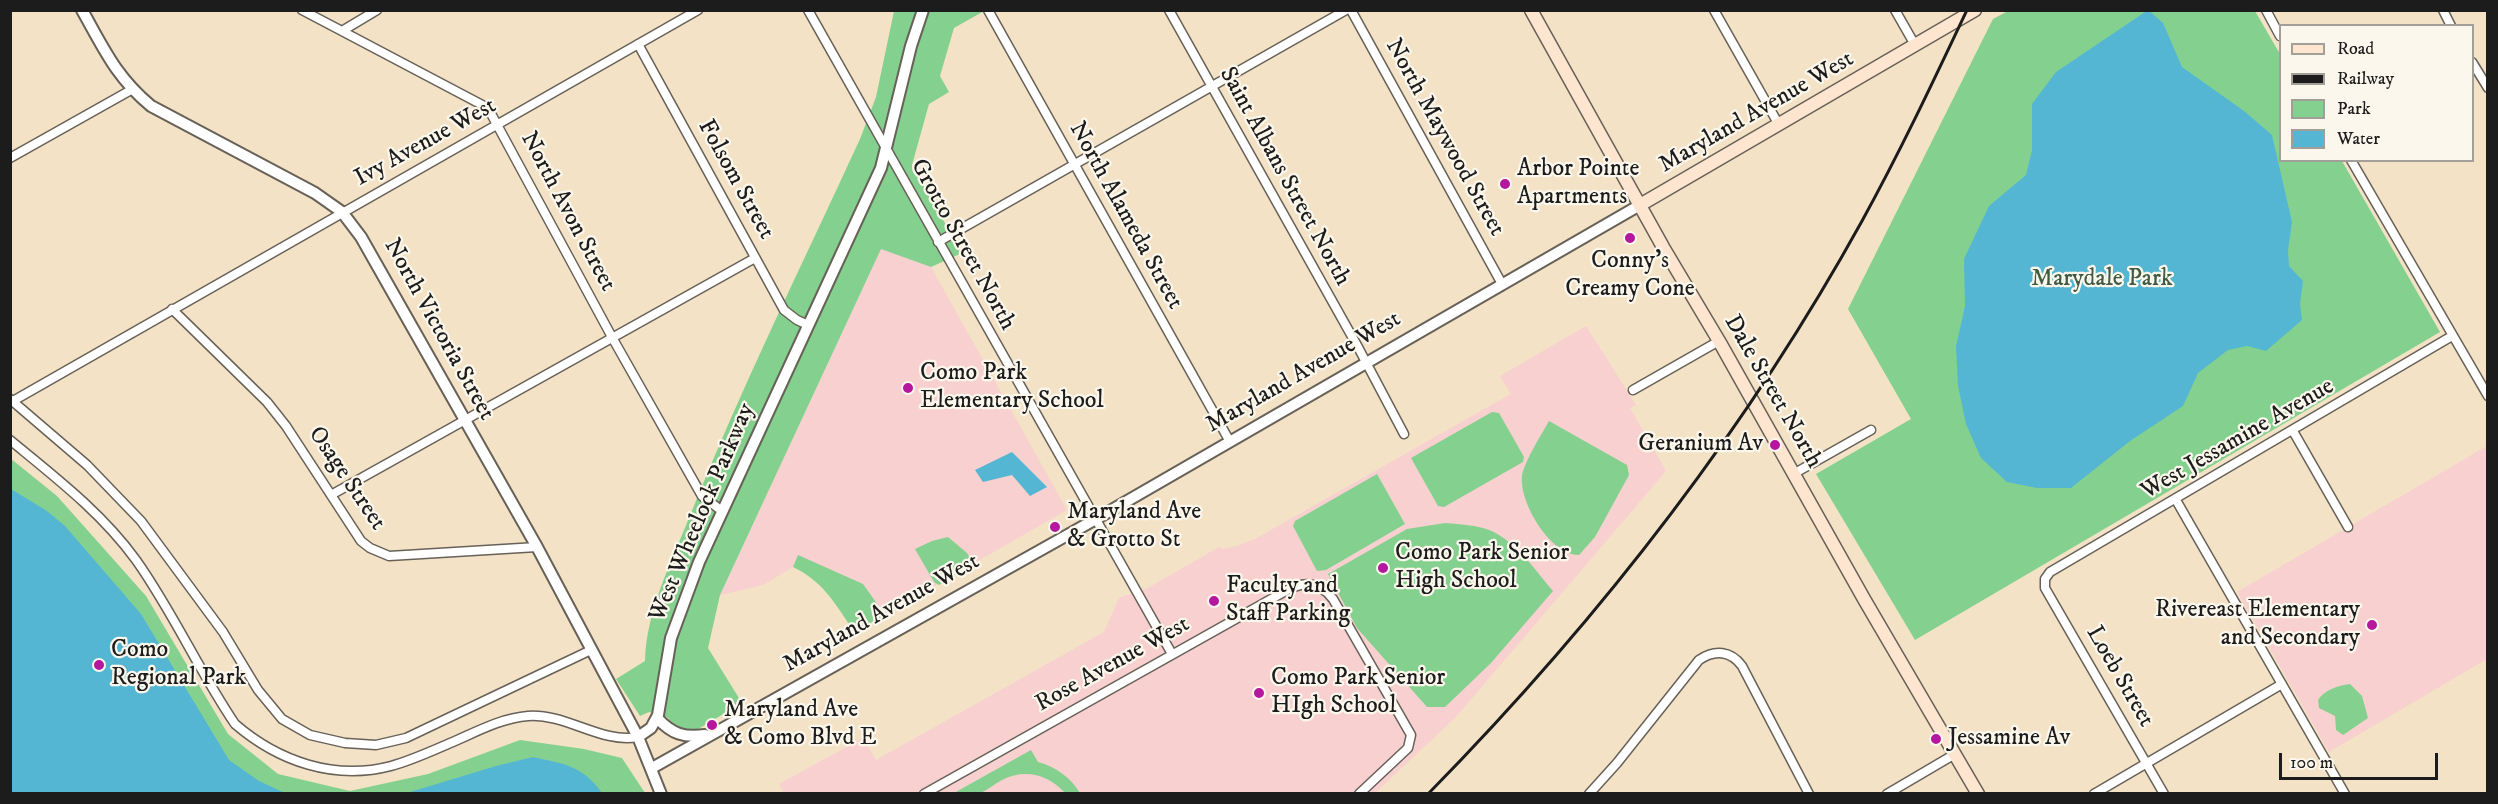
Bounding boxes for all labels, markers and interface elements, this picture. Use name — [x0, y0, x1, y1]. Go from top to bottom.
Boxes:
legend — [2279, 24, 2474, 162]
street label: North Maywood Street — [1378, 34, 1510, 242]
text: Road — [2337, 38, 2374, 60]
street label: Maryland Avenue West — [1655, 46, 1859, 180]
street label: Saint Albans Street North — [1212, 63, 1356, 291]
text: Railway — [2337, 68, 2394, 90]
street label: Ivy Avenue West — [350, 92, 502, 194]
text: Park — [2337, 98, 2371, 120]
street label: Folsom Street — [690, 115, 780, 245]
street label: North Alameda Street — [1062, 117, 1188, 315]
street label: North Avon Street — [513, 127, 621, 297]
text: Water — [2337, 128, 2380, 150]
street label: Grotto Street North — [903, 154, 1021, 336]
place label: Arbor Pointe Apartments — [1517, 156, 1639, 212]
marker: Arbor Pointe Apartments — [1498, 177, 1512, 191]
marker: Conny's Creamy Cone — [1623, 231, 1637, 245]
street label: North Victoria Street — [376, 234, 500, 426]
place label: Conny's Creamy Cone — [1565, 248, 1695, 304]
park label: Marydale Park — [2031, 266, 2173, 294]
street label: Maryland Avenue West — [1202, 306, 1406, 440]
street label: Dale Street North — [1716, 310, 1828, 474]
place label: Como Park Elementary School — [920, 360, 1104, 416]
street label: West Jessamine Avenue — [2136, 373, 2340, 507]
marker: Como Park Elementary School — [901, 381, 915, 395]
street label: West Wheelock Parkway — [644, 399, 762, 627]
street label: Osage Street — [301, 422, 391, 536]
place label: Geranium Av — [1638, 431, 1763, 459]
marker: Geranium Av — [1768, 438, 1782, 452]
place label: Maryland Ave & Grotto St — [1067, 499, 1201, 555]
marker: Maryland Ave & Grotto St — [1048, 520, 1062, 534]
place label: Como Park Senior High School — [1395, 540, 1569, 596]
street label: Maryland Avenue West — [779, 548, 985, 680]
marker: Como Park Senior High School — [1376, 561, 1390, 575]
place label: Faculty and Staff Parking — [1226, 573, 1350, 629]
marker: Faculty and Staff Parking — [1207, 594, 1221, 608]
place label: Rivereast Elementary and Secondary — [2155, 597, 2360, 653]
street label: Rose Avenue West — [1031, 611, 1195, 719]
marker: Rivereast Elementary and Secondary — [2365, 618, 2379, 632]
street label: Loeb Street — [2079, 621, 2159, 733]
place label: Como Regional Park — [111, 637, 246, 693]
marker: Como Regional Park — [92, 658, 106, 672]
place label: Como Park Senior HIgh School — [1271, 665, 1445, 721]
marker: Como Park Senior HIgh School — [1252, 686, 1266, 700]
place label: Maryland Ave & Como Blvd E — [724, 697, 877, 753]
marker: Maryland Ave & Como Blvd E — [705, 718, 719, 732]
place label: Jessamine Av — [1948, 725, 2070, 753]
marker: Jessamine Av — [1929, 732, 1943, 746]
scale bar — [2282, 741, 2441, 779]
text: 100 m — [2290, 752, 2333, 774]

